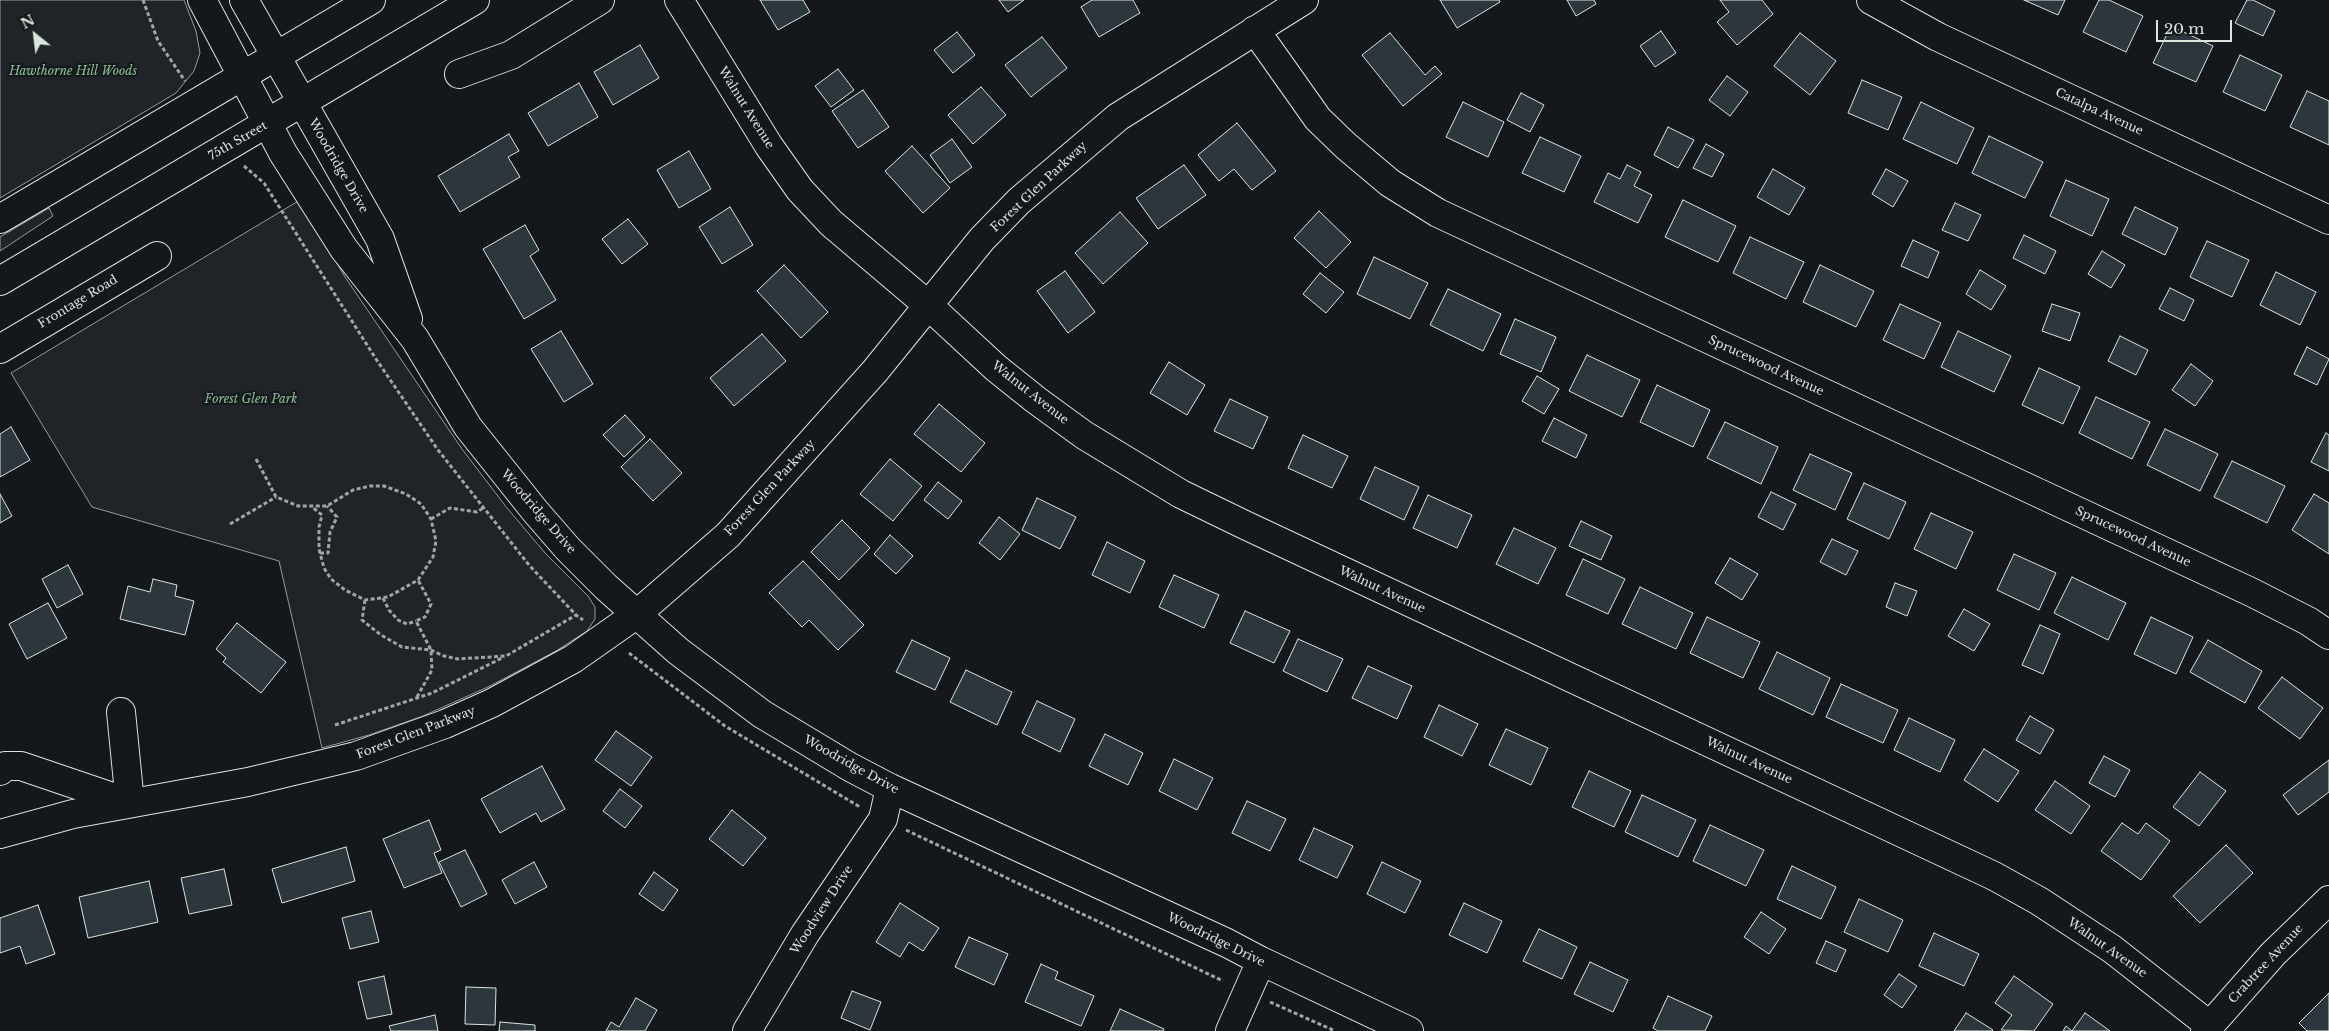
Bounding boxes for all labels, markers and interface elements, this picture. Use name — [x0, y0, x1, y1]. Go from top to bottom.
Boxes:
north arrow — [10, 10, 60, 60]
scale bar — [2159, 10, 2235, 42]
text: N — [18, 11, 38, 33]
text: 20 m — [2164, 19, 2204, 38]
park label: Hawthorne Hill Woods — [9, 65, 137, 79]
street label: Walnut Avenue — [715, 65, 777, 151]
street label: Catalpa Avenue — [2053, 85, 2145, 139]
street label: Woodridge Drive — [305, 116, 371, 216]
street label: 75th Street — [206, 119, 270, 163]
street label: Forest Glen Parkway — [988, 139, 1090, 235]
street label: Frontage Road — [36, 273, 120, 331]
street label: Sprucewood Avenue — [1706, 333, 1826, 399]
street label: Walnut Avenue — [989, 359, 1071, 427]
park label: Forest Glen Park — [205, 393, 297, 407]
street label: Forest Glen Parkway — [722, 437, 818, 539]
street label: Woodridge Drive — [498, 467, 578, 557]
street label: Sprucewood Avenue — [2073, 504, 2193, 570]
street label: Walnut Avenue — [1337, 564, 1427, 616]
street label: Forest Glen Parkway — [354, 704, 478, 762]
street label: Woodridge Drive — [801, 733, 901, 797]
street label: Walnut Avenue — [1704, 735, 1794, 787]
street label: Woodview Drive — [788, 863, 856, 957]
street label: Woodridge Drive — [1165, 910, 1267, 970]
street label: Walnut Avenue — [2065, 915, 2149, 981]
street label: Crabtree Avenue — [2226, 921, 2306, 1007]

